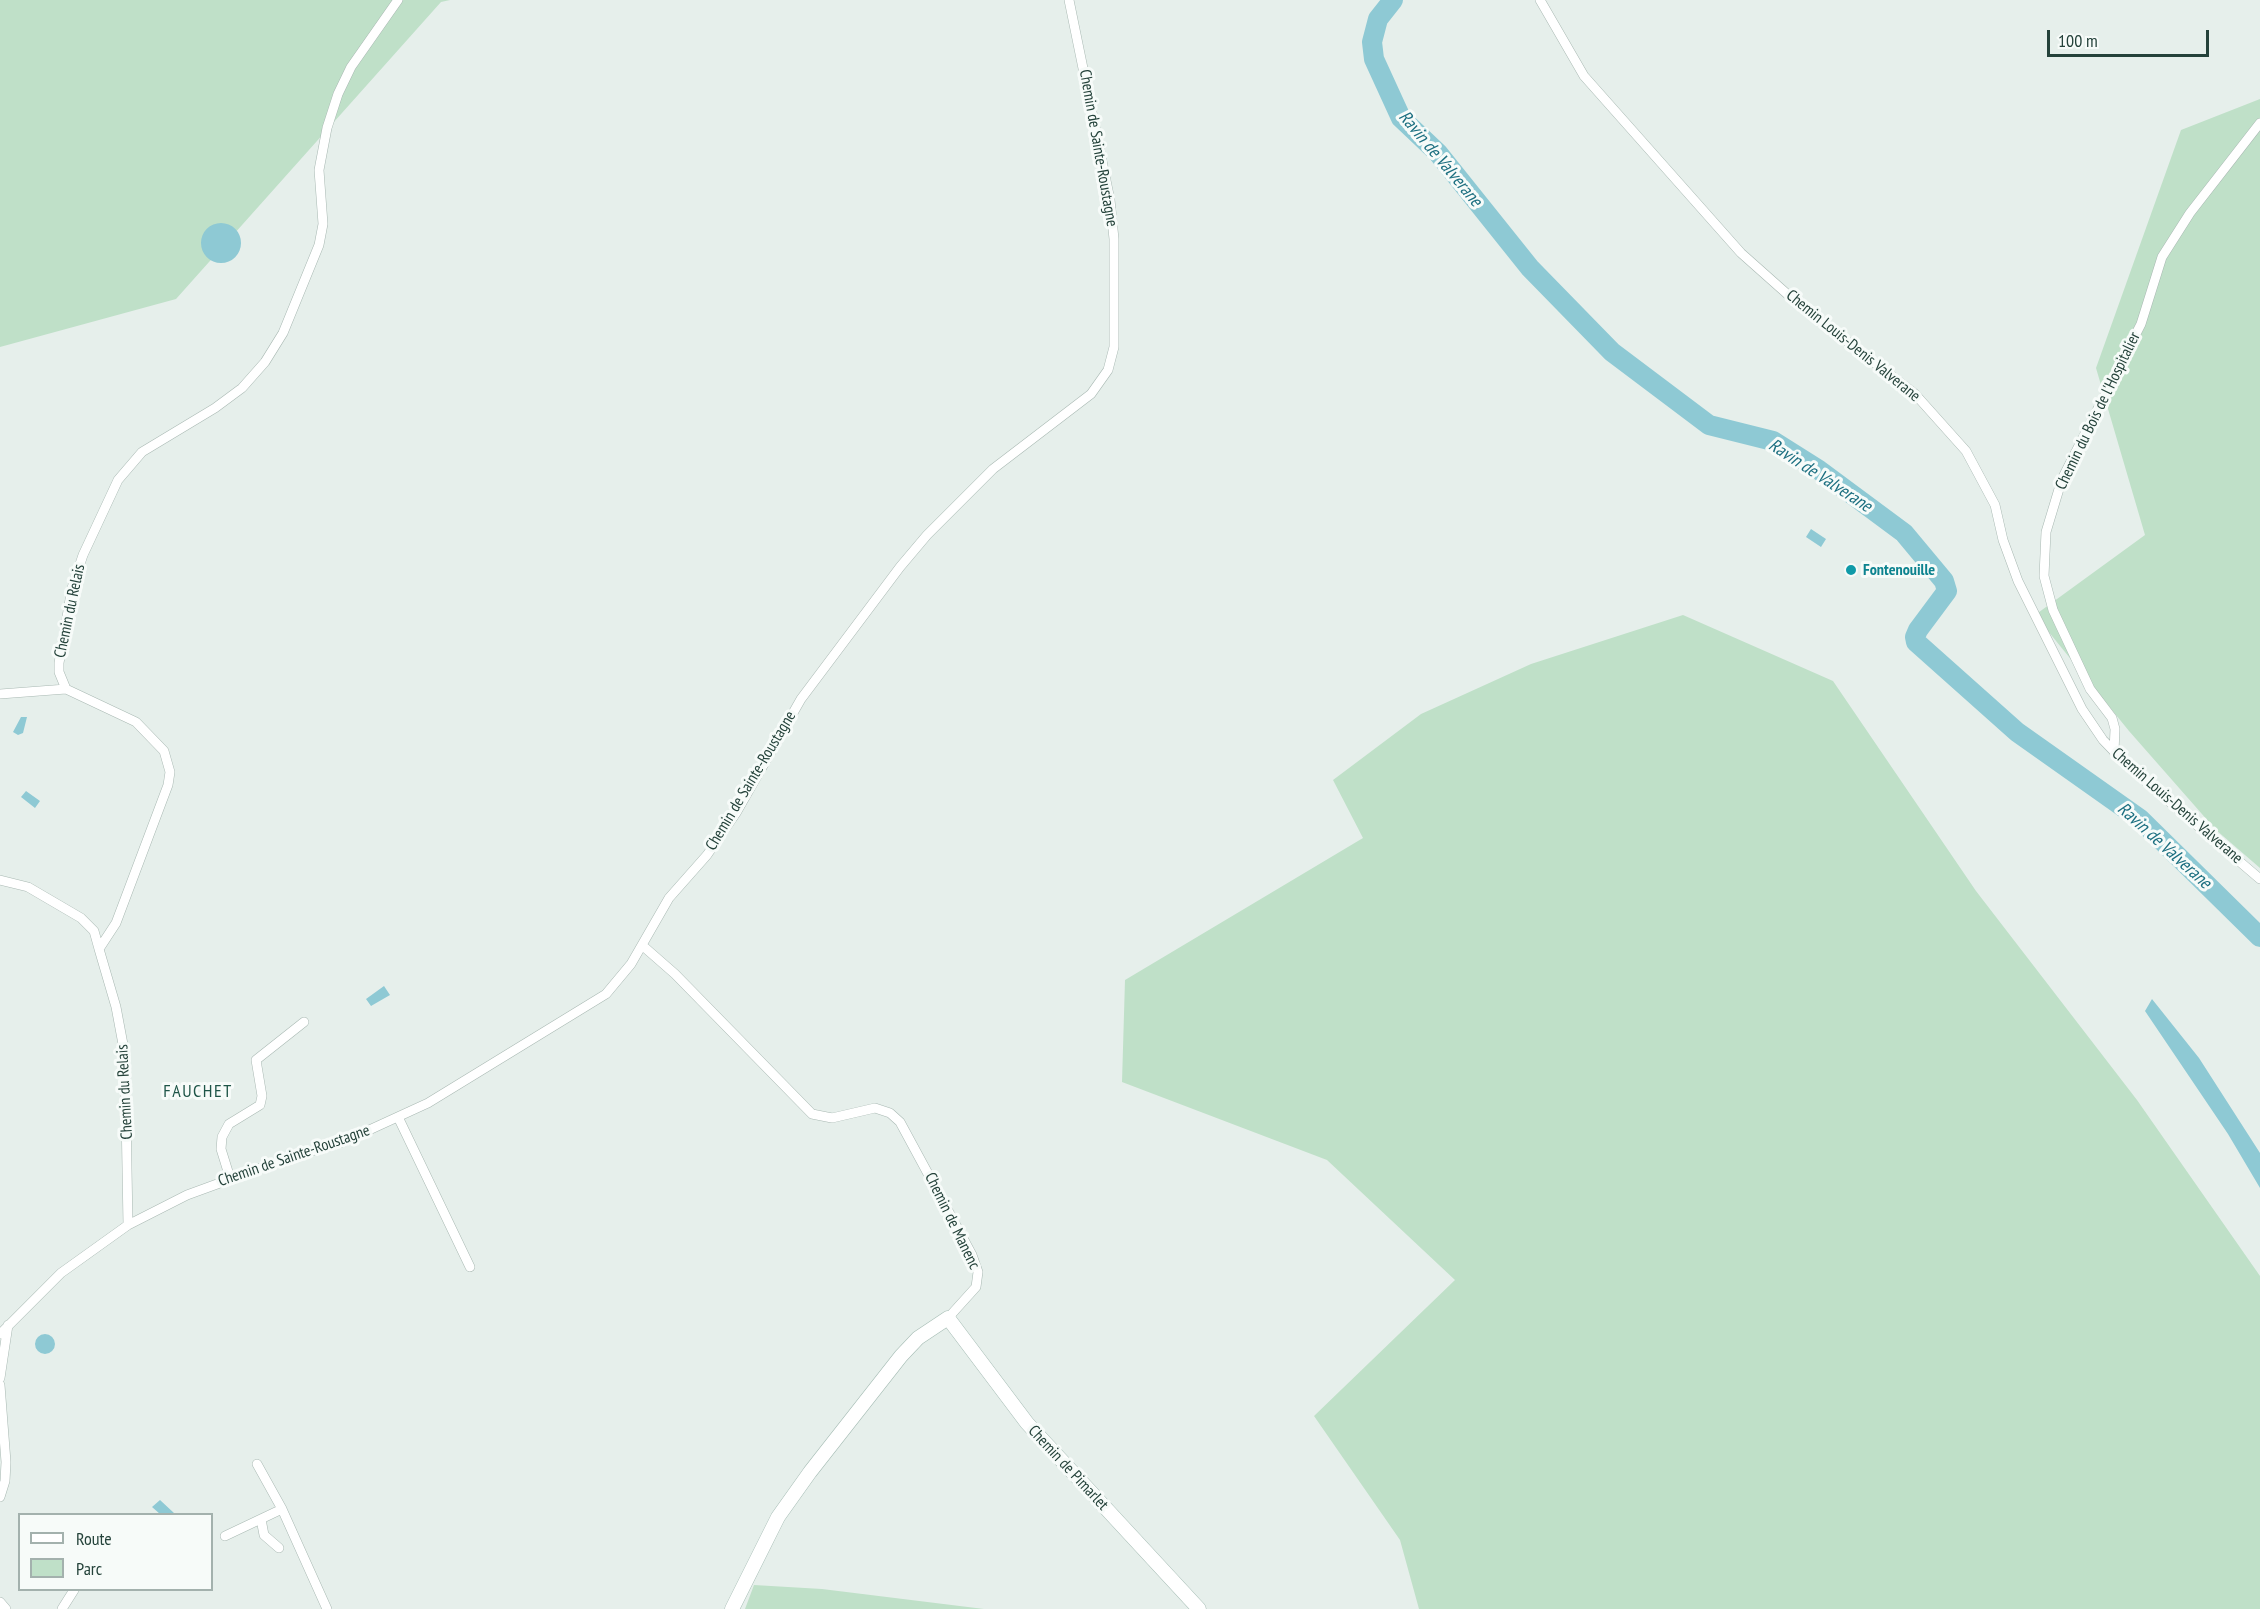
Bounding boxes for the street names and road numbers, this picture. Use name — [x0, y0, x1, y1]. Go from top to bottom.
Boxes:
street label: Chemin de Sainte-Roustagne — [1075, 68, 1121, 228]
street label: Chemin Louis-Denis Valverane — [1782, 286, 1924, 406]
street label: Chemin du Bois de l'Hospitalier — [2051, 329, 2145, 493]
street label: Chemin du Relais — [51, 562, 89, 660]
street label: Chemin de Sainte-Roustagne — [702, 708, 800, 854]
street label: Chemin Louis-Denis Valverane — [2108, 744, 2246, 868]
street label: Chemin du Relais — [113, 1044, 137, 1140]
street label: Chemin de Sainte-Roustagne — [216, 1121, 372, 1191]
street label: Chemin de Manenc — [920, 1170, 984, 1272]
street label: Chemin de Pimarlet — [1024, 1422, 1112, 1514]

